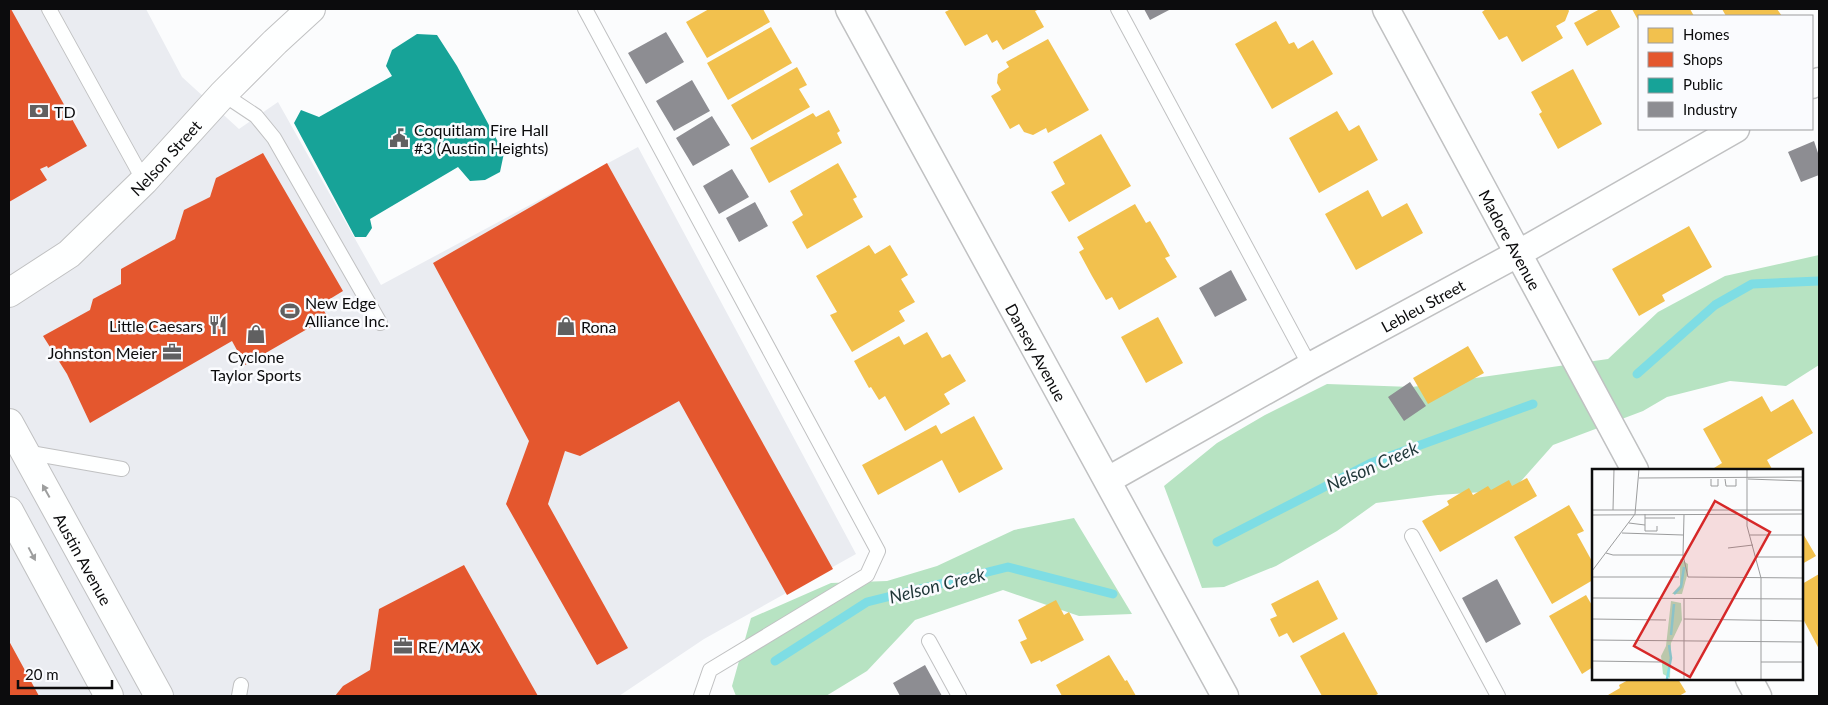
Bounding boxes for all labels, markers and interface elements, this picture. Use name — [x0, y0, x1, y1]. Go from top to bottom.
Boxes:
legend — [1638, 15, 1813, 130]
text: Homes — [1683, 25, 1729, 43]
text: Shops — [1683, 50, 1723, 68]
text: Public — [1683, 75, 1723, 93]
bank icon: TD — [28, 100, 50, 122]
text: Industry — [1683, 100, 1738, 118]
place label: TD — [54, 102, 76, 121]
street label: Nelson Street — [126, 116, 205, 199]
place label: Coquitlam Fire Hall #3 (Austin Heights) — [414, 120, 548, 157]
public building icon: Coquitlam Fire Hall #3 (Austin Heights) — [388, 127, 410, 149]
street label: Madore Avenue — [1476, 186, 1545, 293]
street label: Lebleu Street — [1377, 275, 1468, 335]
place label: New Edge Alliance Inc. — [305, 293, 389, 330]
sports icon: New Edge Alliance Inc. — [279, 300, 301, 322]
street label: Dansey Avenue — [1002, 300, 1071, 404]
restaurant icon: Little Caesars — [207, 314, 229, 336]
shop icon: Rona — [555, 315, 577, 337]
place label: Little Caesars — [109, 316, 203, 335]
place label: Rona — [581, 317, 616, 336]
shop icon: Cyclone Taylor Sports — [245, 323, 267, 345]
office icon: Johnston Meier — [161, 341, 183, 363]
place label: Johnston Meier — [48, 343, 157, 362]
place label: Cyclone Taylor Sports — [210, 347, 302, 384]
water label: Nelson Creek — [1323, 436, 1422, 496]
inset map — [1592, 469, 1803, 680]
one-way arrow — [42, 484, 51, 498]
street label: Austin Avenue — [51, 510, 116, 608]
one-way arrow — [28, 546, 36, 561]
water label: Nelson Creek — [887, 562, 988, 608]
office icon: RE/MAX — [392, 635, 414, 657]
place label: RE/MAX — [418, 637, 481, 656]
scale bar — [18, 658, 111, 690]
text: 20 m — [25, 665, 59, 683]

